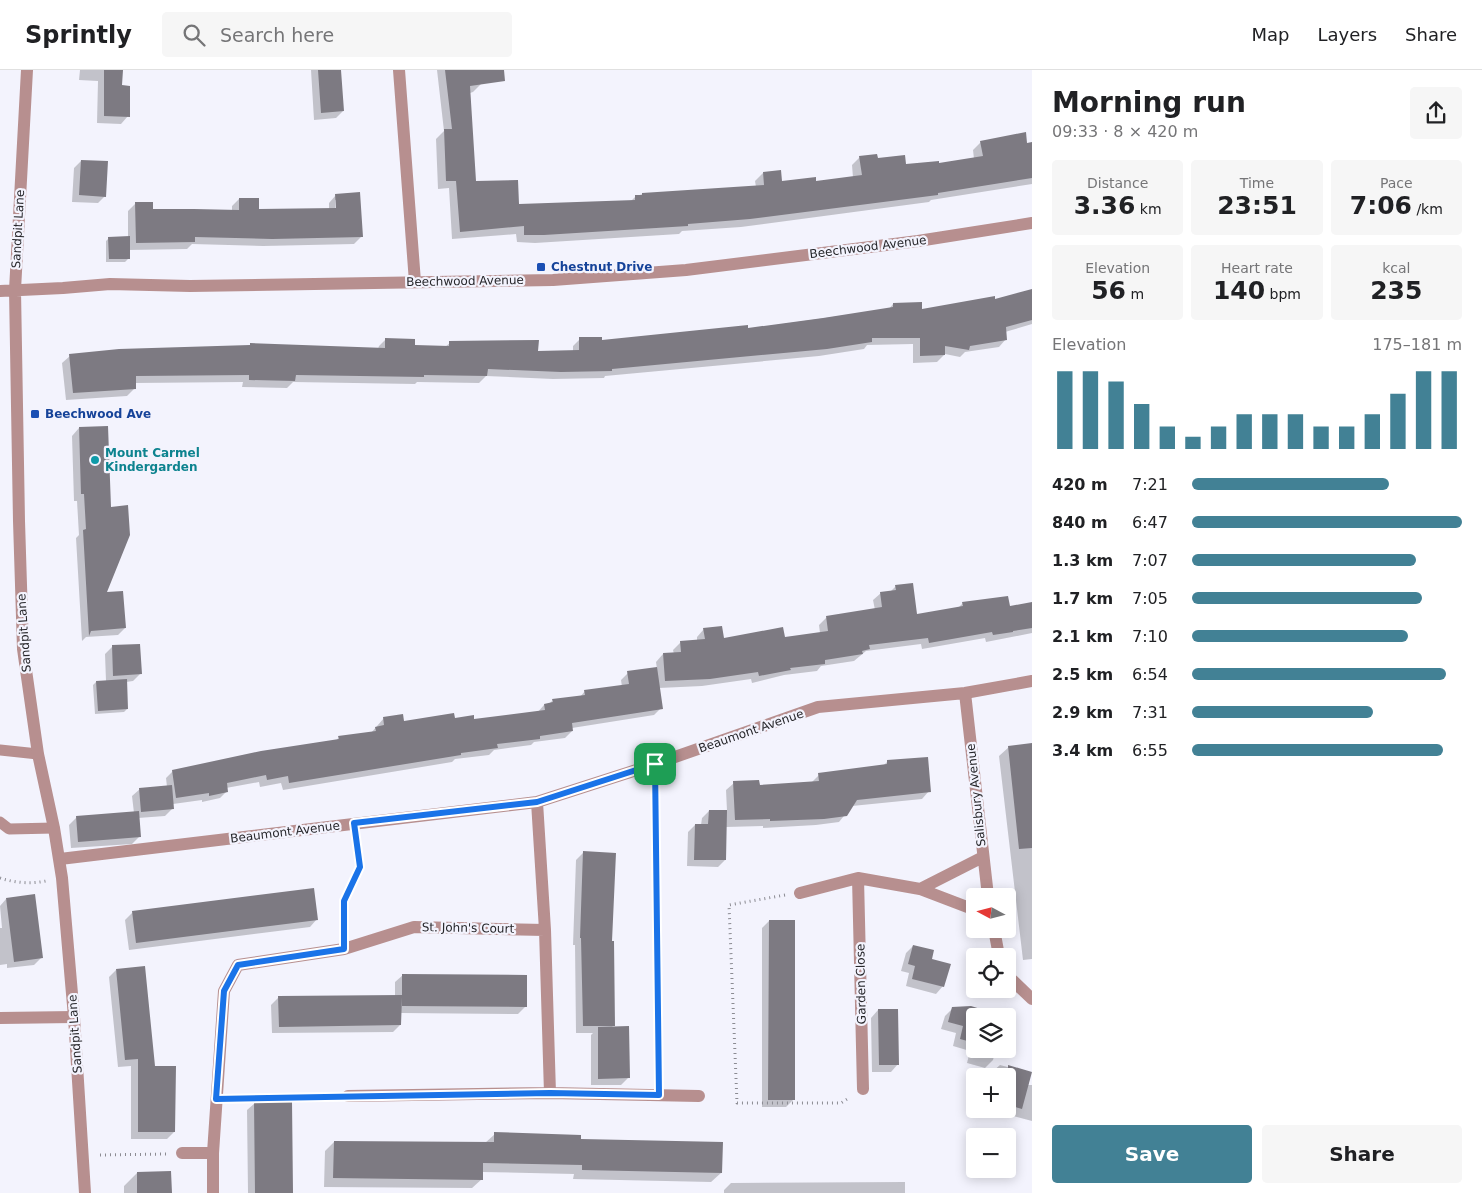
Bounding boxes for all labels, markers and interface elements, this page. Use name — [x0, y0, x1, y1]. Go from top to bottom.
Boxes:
search box — [162, 12, 512, 57]
text: Sprintly — [25, 21, 132, 49]
icon: search — [180, 21, 208, 49]
text: Search here — [220, 24, 334, 46]
text: Map — [1251, 24, 1289, 45]
text: Layers — [1317, 24, 1377, 45]
text: Share — [1405, 24, 1457, 45]
text: Morning run — [1052, 86, 1246, 119]
button: share — [1410, 87, 1462, 139]
text: 09:33 · 8 × 420 m — [1052, 122, 1198, 141]
text: Distance — [1087, 175, 1148, 191]
text: Time — [1240, 175, 1274, 191]
text: Pace — [1380, 175, 1413, 191]
street label: Sandpit Lane — [9, 189, 27, 269]
text: 3.36 — [1074, 191, 1135, 220]
text: 23:51 — [1217, 191, 1297, 220]
text: 7:06 — [1350, 191, 1412, 220]
text: km — [1135, 201, 1162, 217]
text: /km — [1412, 201, 1443, 217]
street label: Beechwood Avenue — [809, 233, 927, 261]
place label: Chestnut Drive — [551, 260, 652, 274]
text: Elevation — [1085, 260, 1150, 276]
text: Heart rate — [1221, 260, 1293, 276]
text: kcal — [1382, 260, 1410, 276]
marker: Chestnut Drive — [535, 261, 547, 273]
street label: Beechwood Avenue — [406, 273, 524, 289]
text: 56 — [1091, 276, 1126, 305]
text: 140 — [1213, 276, 1265, 305]
text: 235 — [1370, 276, 1422, 305]
text: m — [1126, 286, 1144, 302]
text: bpm — [1265, 286, 1301, 302]
text: Elevation — [1052, 335, 1126, 354]
text: 175–181 m — [1372, 335, 1462, 354]
place label: Beechwood Ave — [45, 407, 151, 421]
marker: Beechwood Ave — [29, 408, 41, 420]
place label: Mount Carmel Kindergarden — [105, 446, 200, 474]
marker: Mount Carmel Kindergarden — [89, 454, 101, 466]
text: 420 m — [1052, 475, 1108, 494]
text: 7:21 — [1132, 475, 1168, 494]
text: 840 m — [1052, 513, 1108, 532]
text: 6:47 — [1132, 513, 1168, 532]
text: 1.3 km — [1052, 551, 1113, 570]
text: 7:07 — [1132, 551, 1168, 570]
text: 1.7 km — [1052, 589, 1113, 608]
text: 7:05 — [1132, 589, 1168, 608]
street label: Sandpit Lane — [14, 593, 34, 673]
text: 2.1 km — [1052, 627, 1113, 646]
text: 7:10 — [1132, 627, 1168, 646]
text: 2.5 km — [1052, 665, 1113, 684]
text: 6:54 — [1132, 665, 1168, 684]
text: 2.9 km — [1052, 703, 1113, 722]
text: 7:31 — [1132, 703, 1168, 722]
street label: Beaumont Avenue — [697, 706, 805, 756]
text: 3.4 km — [1052, 741, 1113, 760]
text: 6:55 — [1132, 741, 1168, 760]
pin — [634, 743, 676, 785]
street label: Salisbury Avenue — [964, 743, 988, 847]
icon: arrive — [641, 750, 669, 778]
street label: Beaumont Avenue — [229, 818, 341, 846]
north arrow — [966, 888, 1016, 938]
map controls — [966, 888, 1016, 1178]
street label: St. John's Court — [422, 920, 515, 936]
street label: Garden Close — [853, 944, 869, 1024]
button: locate — [966, 948, 1016, 998]
street label: Sandpit Lane — [65, 994, 85, 1074]
button: layers — [966, 1008, 1016, 1058]
button: + — [966, 1068, 1016, 1118]
button: Save — [1052, 1125, 1252, 1183]
button: Share — [1262, 1125, 1462, 1183]
button: − — [966, 1128, 1016, 1178]

